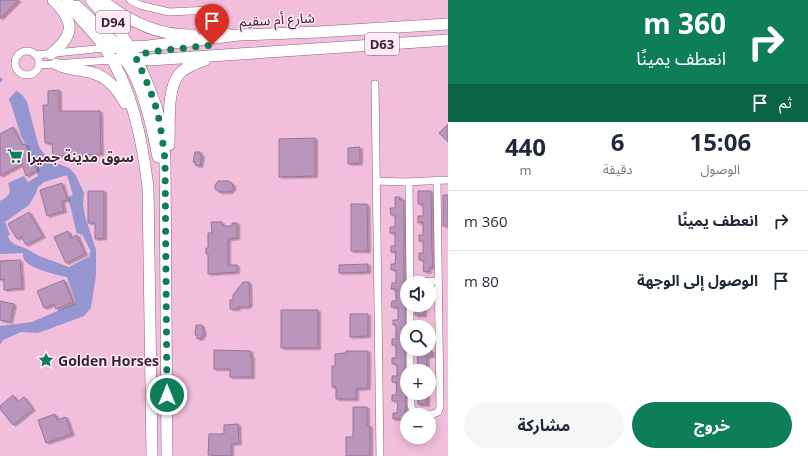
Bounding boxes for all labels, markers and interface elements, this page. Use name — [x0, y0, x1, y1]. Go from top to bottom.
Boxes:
pin — [195, 4, 229, 45]
text: 360 m — [643, 4, 726, 42]
street label: شارع أم سقيم — [239, 8, 315, 32]
icon: arrive — [201, 10, 223, 32]
road number: D94 — [96, 11, 130, 33]
icon: right — [740, 16, 792, 68]
road number: D63 — [365, 33, 399, 55]
text: انعطف يمينًا — [636, 46, 726, 70]
icon: arrive — [749, 92, 771, 114]
text: ثم — [779, 92, 792, 112]
text: 6 — [611, 125, 625, 158]
text: 15:06 — [689, 125, 751, 158]
text: 440 — [505, 130, 546, 163]
supermarket icon: سوق مدينة جميرا — [6, 147, 24, 165]
place label: سوق مدينة جميرا — [27, 147, 134, 166]
text: دقيقة — [603, 160, 633, 178]
text: الوصول — [701, 160, 740, 178]
text: m — [519, 161, 532, 179]
text: انعطف يمينًا — [677, 210, 758, 230]
icon: right — [770, 210, 792, 232]
text: 360 m — [464, 211, 508, 231]
text: الوصول إلى الوجهة — [637, 270, 758, 290]
icon: arrive — [770, 270, 792, 292]
text: 80 m — [464, 271, 499, 291]
map controls — [400, 276, 436, 444]
button: sound — [400, 276, 436, 312]
button: search — [400, 320, 436, 356]
place icon: Golden Horses — [37, 351, 55, 369]
place label: Golden Horses — [58, 351, 159, 370]
button: + — [400, 364, 436, 400]
position arrow — [146, 374, 188, 416]
button: مشاركة — [464, 402, 624, 448]
button: خروج — [632, 402, 792, 448]
button: − — [400, 408, 436, 444]

